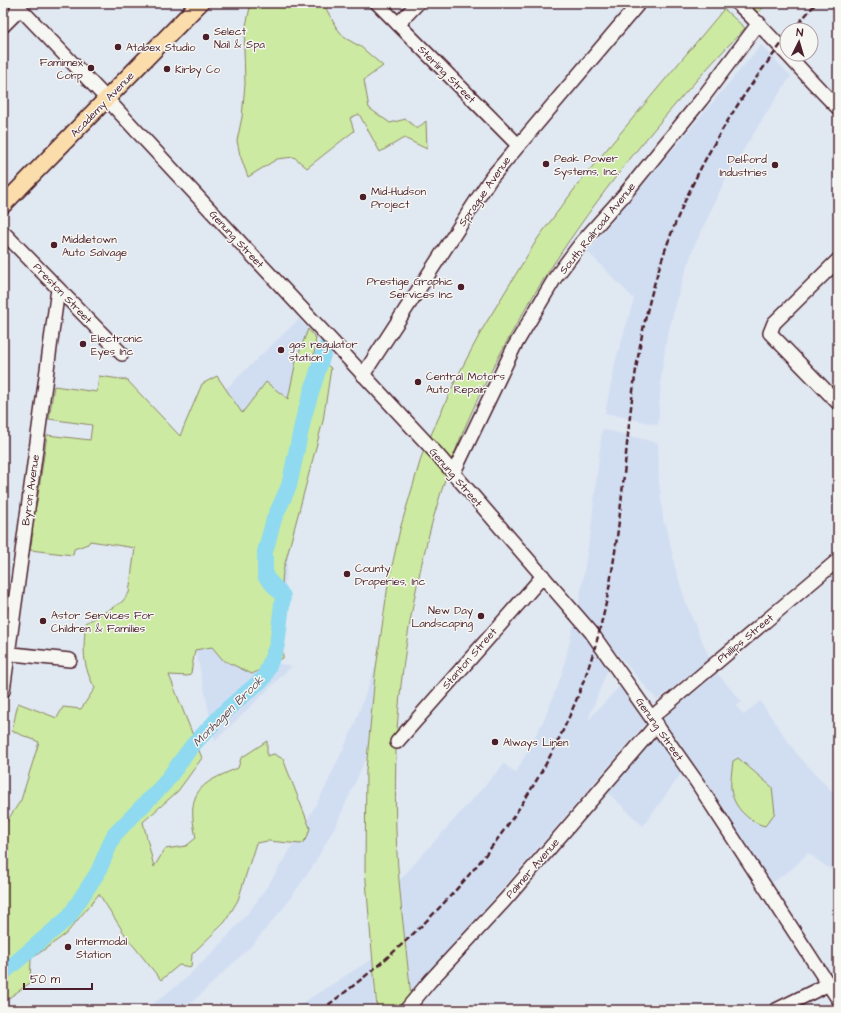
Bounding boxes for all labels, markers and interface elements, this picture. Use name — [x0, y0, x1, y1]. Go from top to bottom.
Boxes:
north arrow — [779, 22, 819, 62]
place label: Select Nail & Spa — [214, 24, 265, 52]
text: N — [796, 25, 804, 40]
marker: Select Nail & Spa — [201, 32, 211, 42]
place label: Atabex Studio — [126, 40, 196, 55]
marker: Atabex Studio — [113, 42, 123, 52]
street label: Sterling Street — [414, 42, 479, 108]
place label: Famimex Corp — [40, 55, 84, 83]
place label: Kirby Co — [175, 62, 221, 78]
marker: Famimex Corp — [86, 63, 96, 73]
marker: Kirby Co — [162, 64, 172, 74]
street label: Academy Avenue — [67, 68, 138, 141]
place label: Peak Power Systems, Inc. — [554, 151, 620, 180]
place label: Delford Industries — [719, 152, 767, 180]
street label: Sprague Avenue — [455, 153, 515, 230]
marker: Peak Power Systems, Inc. — [541, 159, 551, 169]
marker: Delford Industries — [770, 160, 780, 170]
street label: South Railroad Avenue — [556, 179, 639, 277]
place label: Mid-Hudson Project — [371, 184, 426, 212]
marker: Mid-Hudson Project — [358, 192, 368, 202]
street label: Genung Street — [205, 207, 268, 273]
place label: Middletown Auto Salvage — [62, 232, 127, 261]
marker: Middletown Auto Salvage — [49, 240, 59, 250]
street label: Preston Street — [30, 260, 96, 327]
place label: Prestige Graphic Services Inc — [367, 274, 453, 302]
marker: Prestige Graphic Services Inc — [456, 282, 466, 292]
place label: Electronic Eyes Inc — [91, 331, 143, 360]
place label: gas regulator station — [289, 337, 358, 365]
marker: Electronic Eyes Inc — [78, 339, 88, 349]
marker: gas regulator station — [276, 345, 286, 355]
place label: Central Motors Auto Repair — [426, 369, 505, 397]
marker: Central Motors Auto Repair — [413, 377, 423, 387]
street label: Genung Street — [425, 444, 486, 511]
street label: Byron Avenue — [18, 453, 44, 527]
place label: County Draperies, Inc — [355, 561, 426, 589]
marker: County Draperies, Inc — [342, 569, 352, 579]
place label: New Day Landscaping — [412, 603, 473, 632]
place label: Astor Services For Children & Families — [51, 608, 154, 636]
street label: Phillips Street — [714, 610, 777, 666]
marker: New Day Landscaping — [476, 611, 486, 621]
marker: Astor Services For Children & Families — [38, 616, 48, 626]
street label: Stanton Street — [438, 624, 501, 692]
water label: Monhagen Brook — [189, 672, 269, 751]
street label: Genung Street — [631, 695, 687, 765]
place label: Always Linen — [503, 735, 569, 751]
marker: Always Linen — [490, 737, 500, 747]
street label: Palmer Avenue — [502, 835, 563, 902]
place label: Intermodal Station — [76, 934, 128, 962]
marker: Intermodal Station — [63, 942, 73, 952]
scale bar — [24, 965, 92, 991]
text: 50 m — [30, 971, 61, 988]

